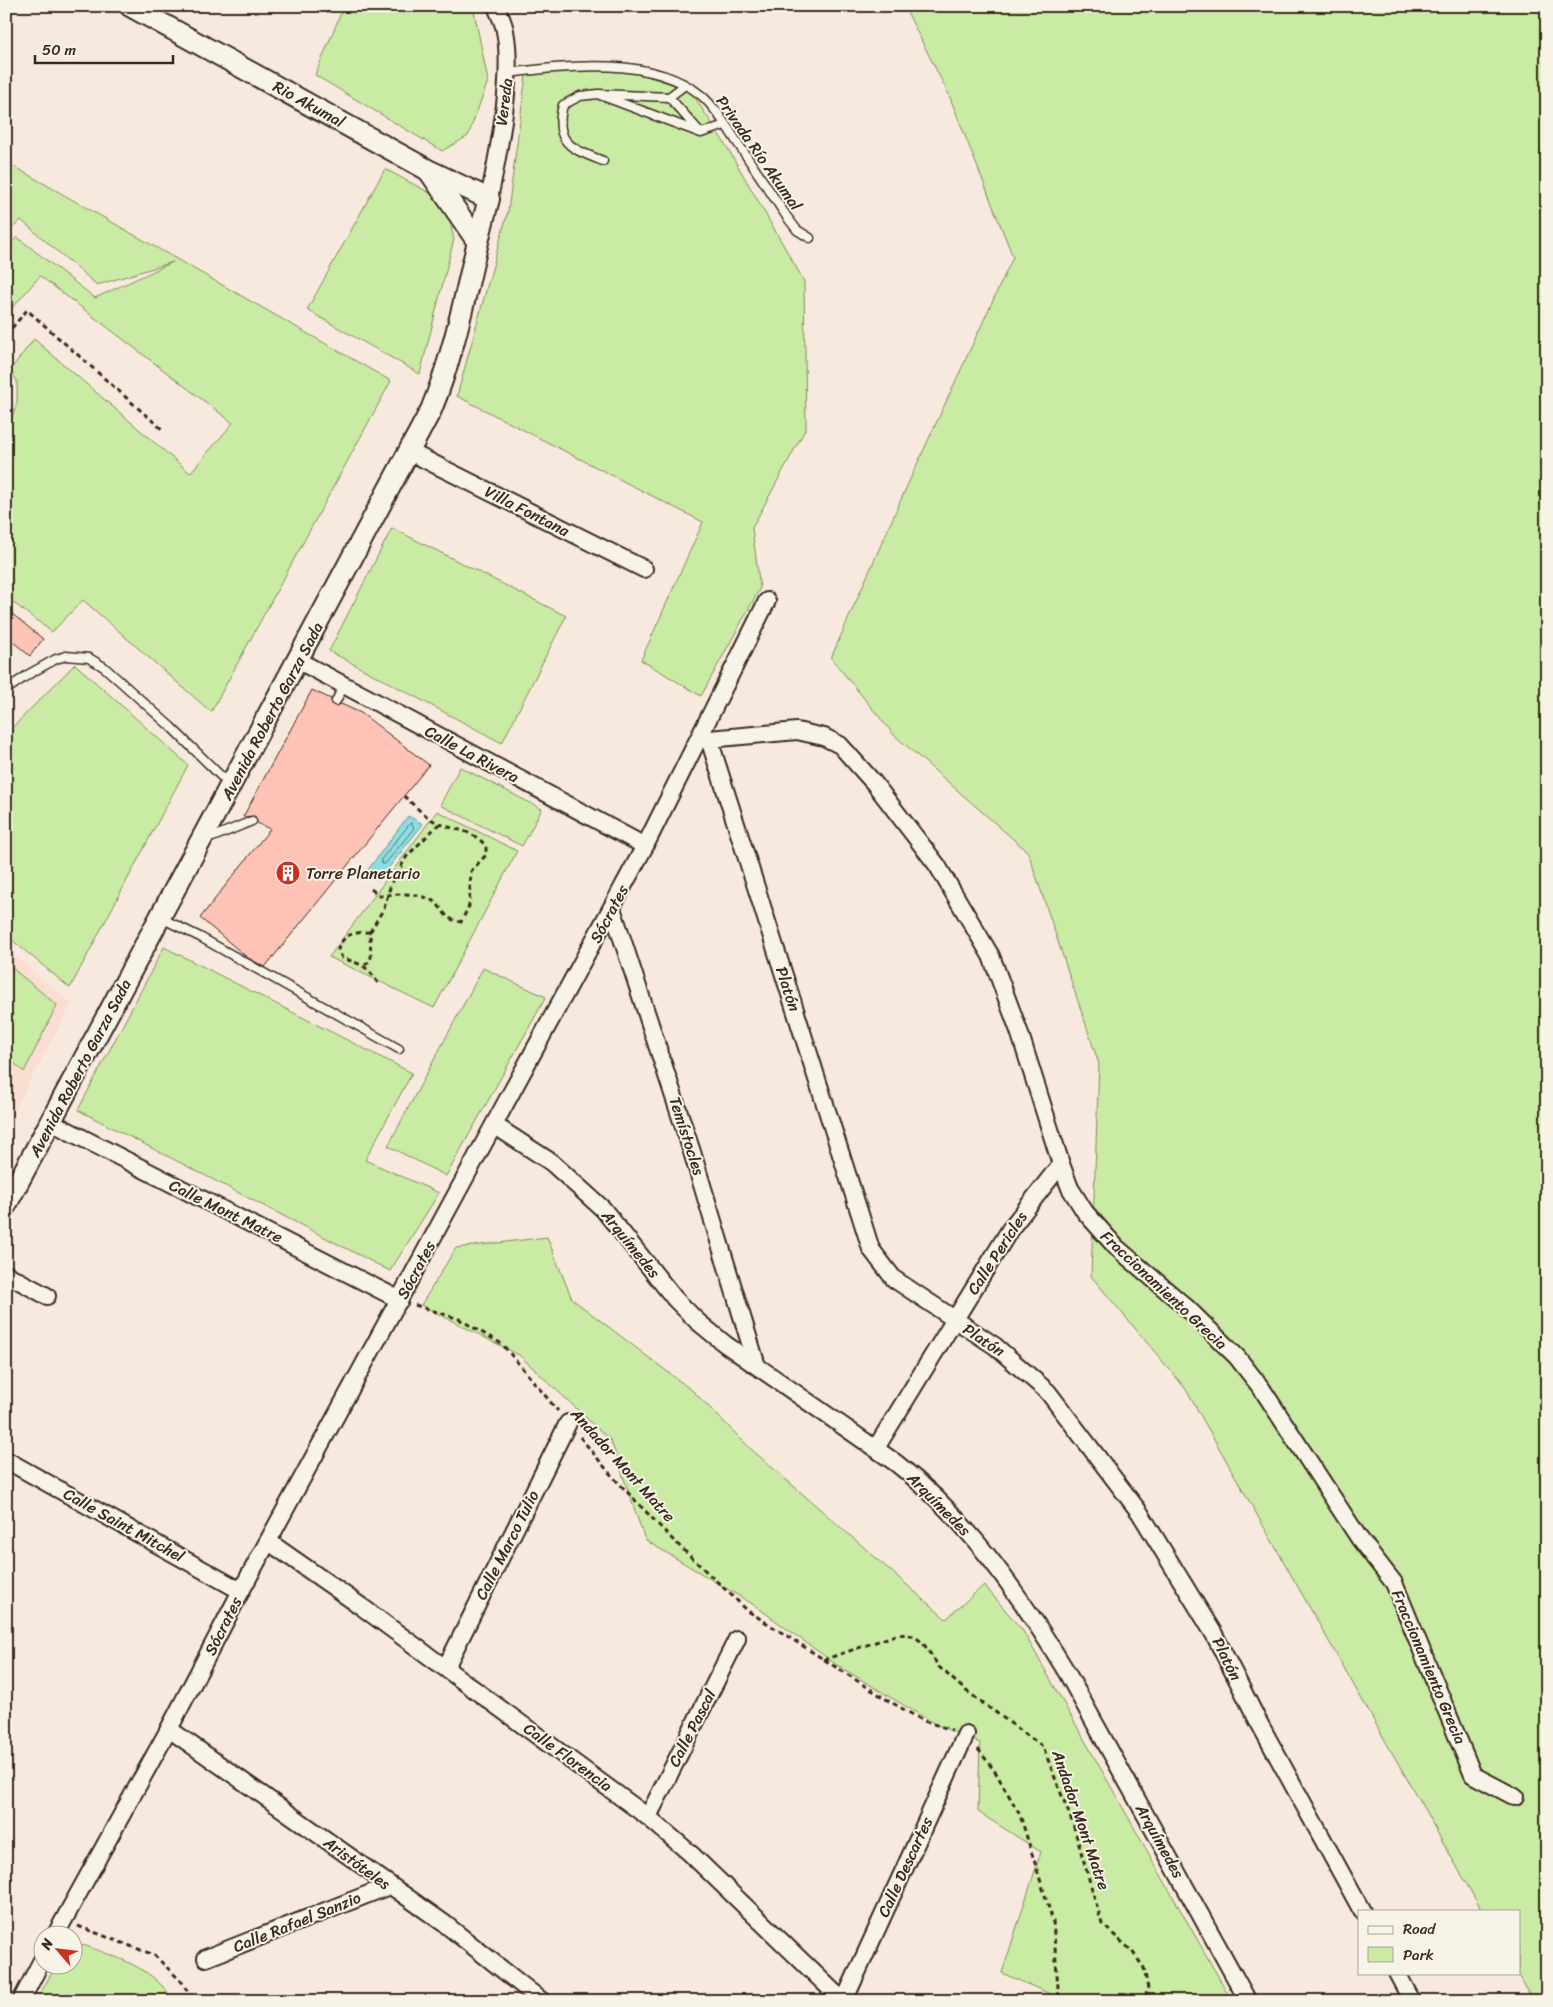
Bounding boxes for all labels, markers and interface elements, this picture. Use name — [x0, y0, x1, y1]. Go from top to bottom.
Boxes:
scale bar — [35, 32, 172, 64]
text: 50 m — [42, 37, 77, 63]
street label: Rio Akumal — [267, 72, 351, 136]
street label: Vereda — [487, 77, 521, 127]
street label: Privada Río Akumal — [708, 89, 810, 217]
street label: Villa Fontana — [479, 477, 576, 545]
street label: Avenida Roberto Garza Sada — [212, 616, 331, 806]
street label: Calle La Rivera — [420, 717, 524, 791]
place label: Torre Planetario — [306, 859, 420, 888]
building icon: Torre Planetario — [275, 860, 301, 886]
street label: Sócrates — [581, 879, 637, 949]
street label: Platón — [767, 963, 809, 1016]
street label: Avenida Roberto Garza Sada — [20, 973, 139, 1163]
street label: Temístocles — [661, 1093, 713, 1179]
street label: Calle Mont Matre — [164, 1171, 288, 1251]
street label: Arquímedes — [593, 1202, 668, 1285]
street label: Calle Pericles — [959, 1205, 1035, 1301]
street label: Fraccionamiento Grecia — [1093, 1223, 1235, 1357]
street label: Sócrates — [388, 1235, 444, 1305]
street label: Platón — [957, 1315, 1011, 1365]
street label: Andador Mont Matre — [563, 1400, 683, 1529]
street label: Arquímedes — [899, 1464, 979, 1544]
street label: Calle Saint Mitchel — [58, 1480, 190, 1571]
street label: Calle Marco Tulio — [467, 1485, 547, 1605]
street label: Fraccionamiento Grecia — [1383, 1585, 1475, 1749]
street label: Sócrates — [196, 1591, 250, 1661]
street label: Platón — [1204, 1632, 1250, 1686]
street label: Calle Pascal — [660, 1684, 724, 1772]
street label: Calle Florencia — [517, 1715, 619, 1799]
street label: Andador Mont Matre — [1043, 1745, 1119, 1894]
street label: Arquímedes — [1127, 1797, 1193, 1884]
street label: Calle Descartes — [869, 1811, 941, 1922]
street label: Aristóteles — [316, 1828, 397, 1898]
street label: Calle Rafael Sanzio — [228, 1883, 366, 1961]
legend — [1358, 1910, 1520, 1974]
text: Road — [1403, 1916, 1436, 1942]
north arrow — [32, 1924, 82, 1974]
text: N — [33, 1934, 60, 1955]
text: Park — [1403, 1942, 1434, 1968]

